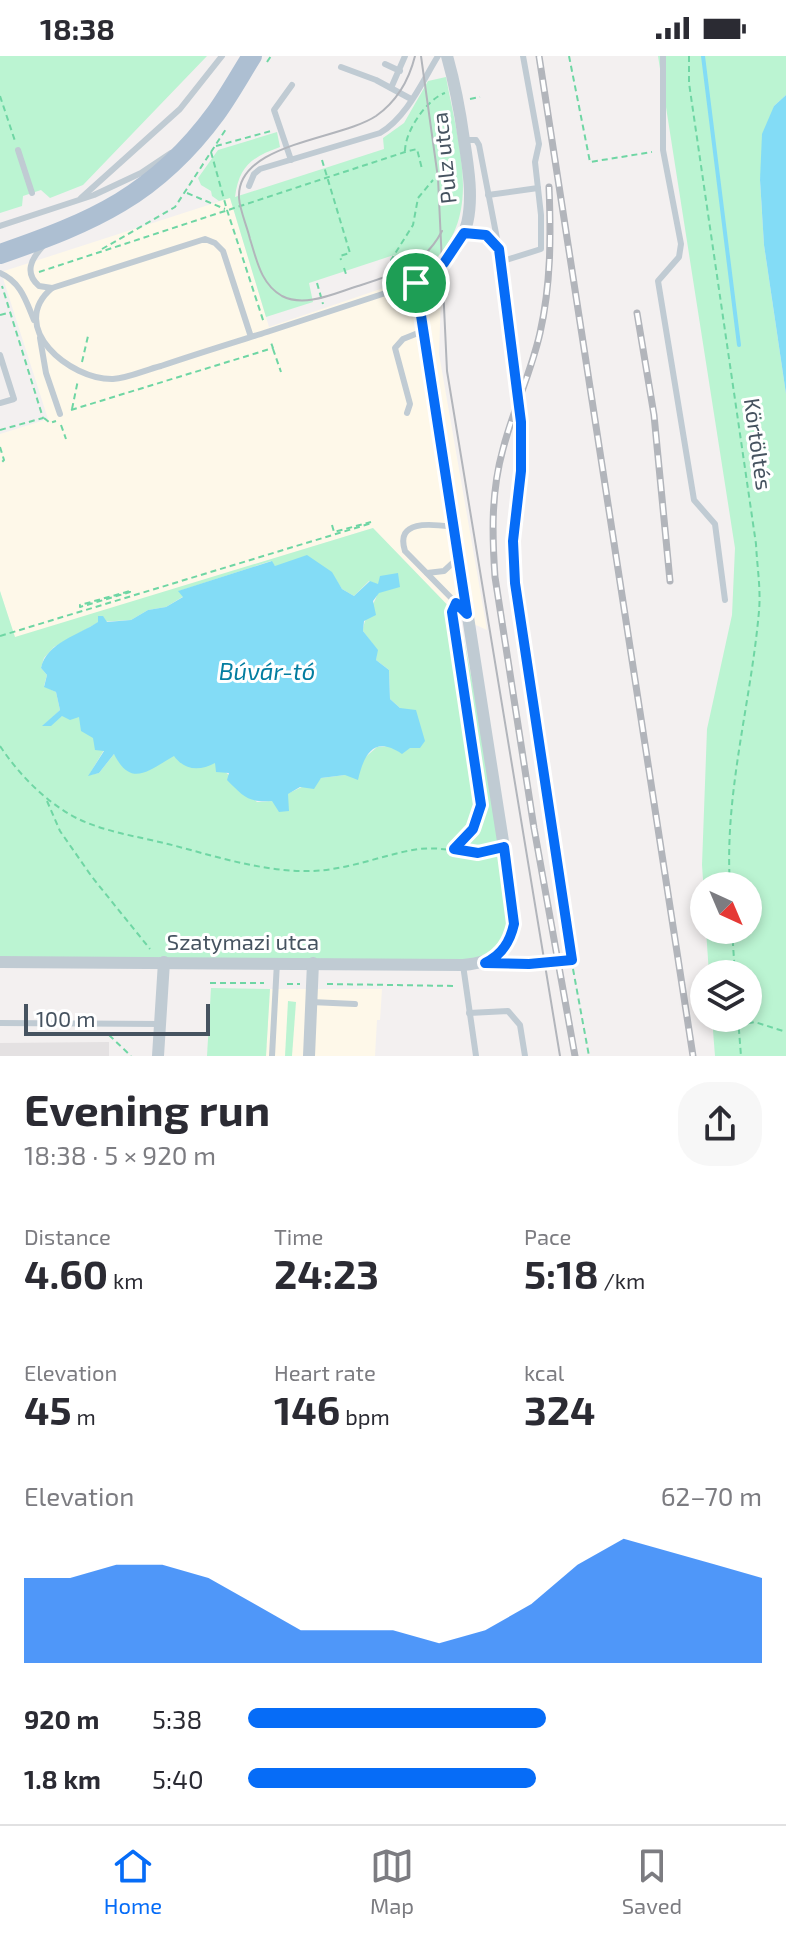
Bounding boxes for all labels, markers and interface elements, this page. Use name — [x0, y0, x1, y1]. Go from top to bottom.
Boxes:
text: 18:38 — [40, 10, 115, 46]
street label: Pulz utca — [425, 111, 461, 205]
pin — [382, 249, 450, 317]
icon: arrive — [394, 261, 438, 305]
street label: Körtöltés — [740, 396, 778, 492]
water label: Búvár-tó — [219, 656, 315, 685]
north arrow — [690, 872, 762, 944]
map controls — [690, 872, 762, 1032]
street label: Szatymazi utca — [167, 928, 319, 954]
button: layers — [690, 960, 762, 1032]
scale bar — [24, 1000, 210, 1036]
text: 100 m — [36, 1005, 95, 1031]
text: Evening run — [24, 1082, 270, 1135]
button: share — [678, 1082, 762, 1166]
text: 18:38 · 5 × 920 m — [24, 1139, 216, 1170]
text: Distance — [24, 1223, 111, 1249]
text: Time — [274, 1223, 323, 1249]
text: Pace — [524, 1223, 571, 1249]
text: 4.60 — [24, 1249, 108, 1297]
text: 24:23 — [274, 1249, 379, 1297]
text: 5:18 — [524, 1249, 599, 1297]
text: km — [108, 1267, 143, 1293]
text: /km — [599, 1267, 645, 1293]
text: Elevation — [24, 1359, 117, 1385]
text: Heart rate — [274, 1359, 376, 1385]
text: kcal — [524, 1359, 564, 1385]
text: 45 — [24, 1385, 72, 1433]
text: 146 — [274, 1385, 340, 1433]
text: 324 — [524, 1385, 595, 1433]
text: m — [72, 1403, 96, 1429]
text: bpm — [340, 1403, 390, 1429]
text: Elevation — [24, 1480, 134, 1511]
text: 62–70 m — [661, 1480, 762, 1511]
text: 920 m — [24, 1703, 99, 1734]
text: 5:38 — [152, 1703, 202, 1734]
text: 1.8 km — [24, 1763, 101, 1794]
text: 5:40 — [152, 1763, 204, 1794]
tab: Home — [104, 1844, 162, 1918]
tab: Map — [370, 1844, 414, 1918]
tab: Saved — [622, 1844, 682, 1918]

